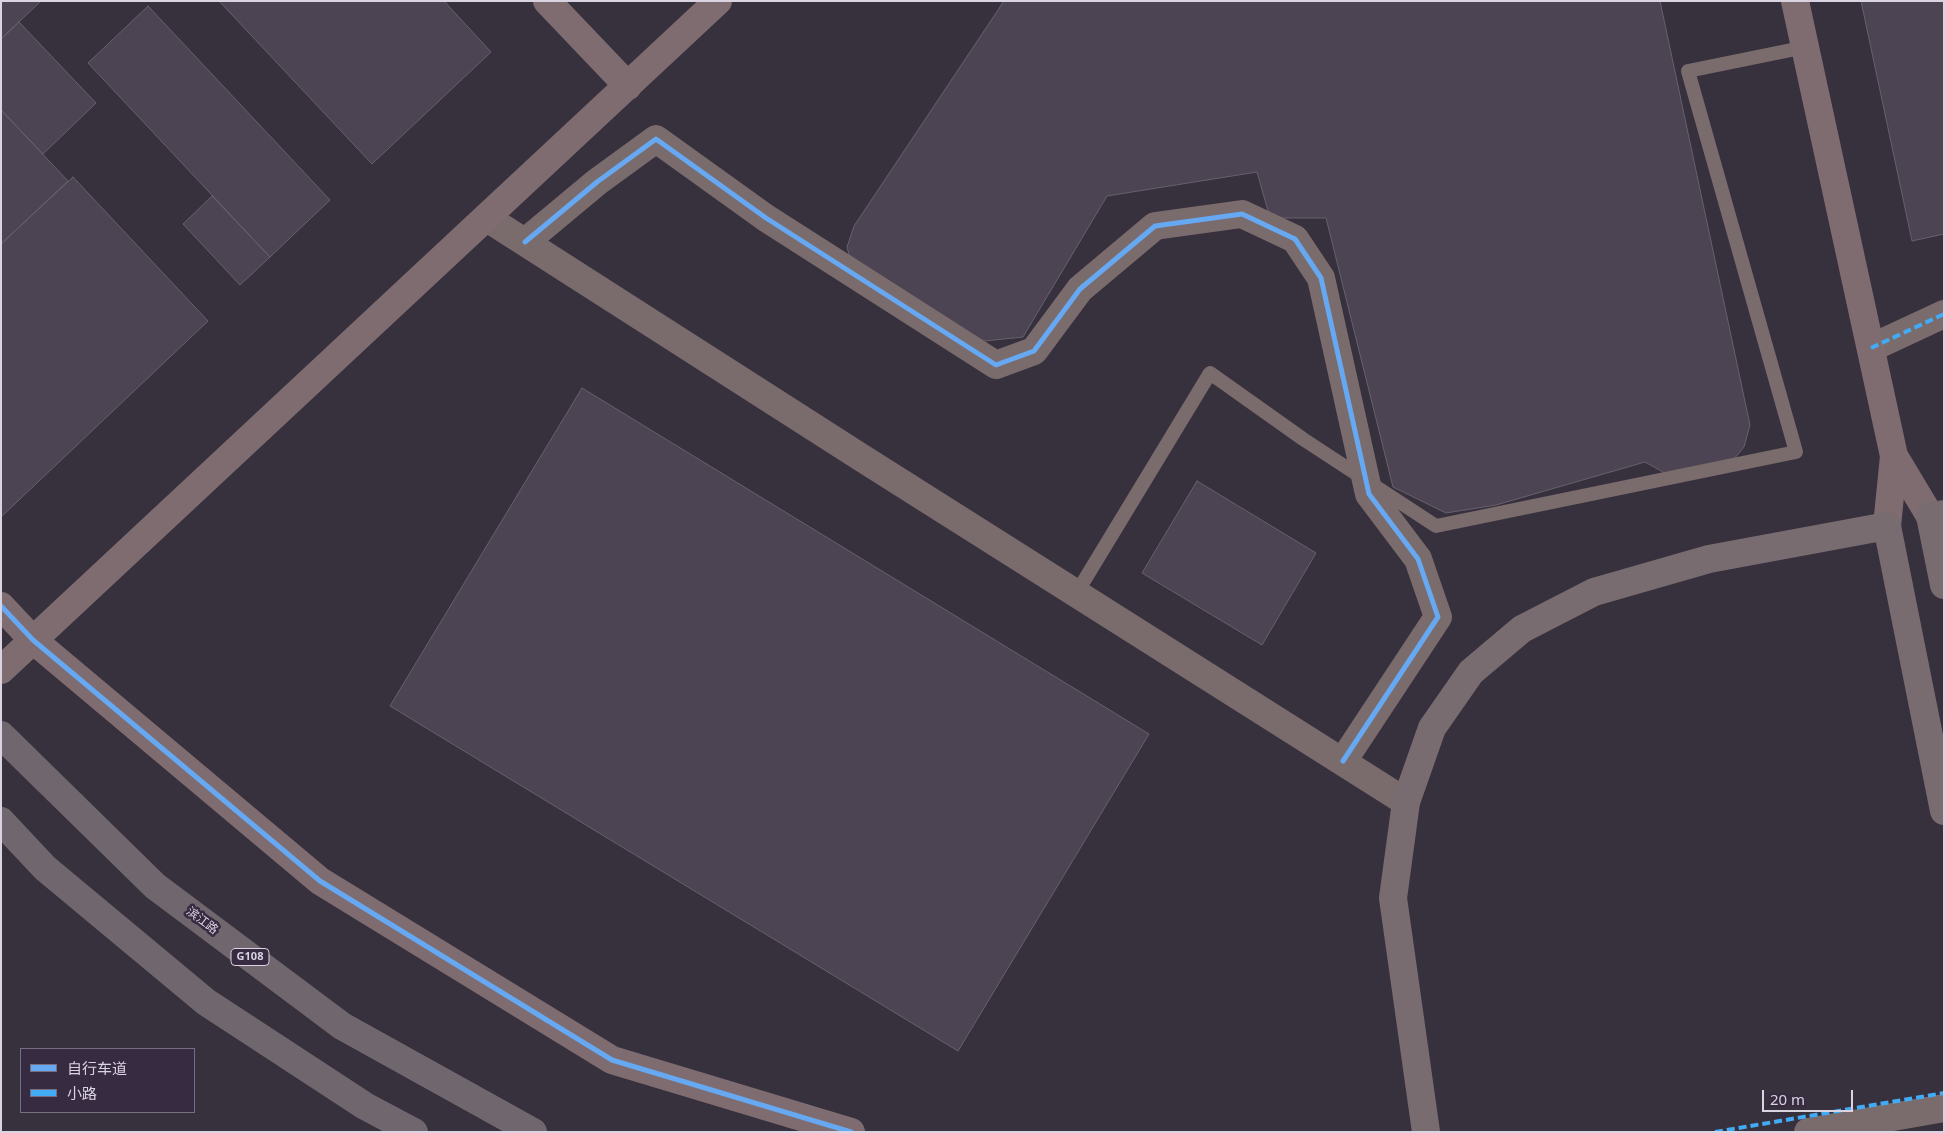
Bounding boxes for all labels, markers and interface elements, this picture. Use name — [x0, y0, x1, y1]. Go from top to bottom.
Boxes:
street label: 滨江路 — [183, 904, 221, 938]
road number: G108 — [231, 949, 269, 966]
legend — [20, 1048, 195, 1113]
text: 自行车道 — [67, 1058, 127, 1078]
scale bar — [1765, 1080, 1856, 1112]
text: 小路 — [67, 1083, 97, 1103]
text: 20 m — [1770, 1089, 1805, 1109]

